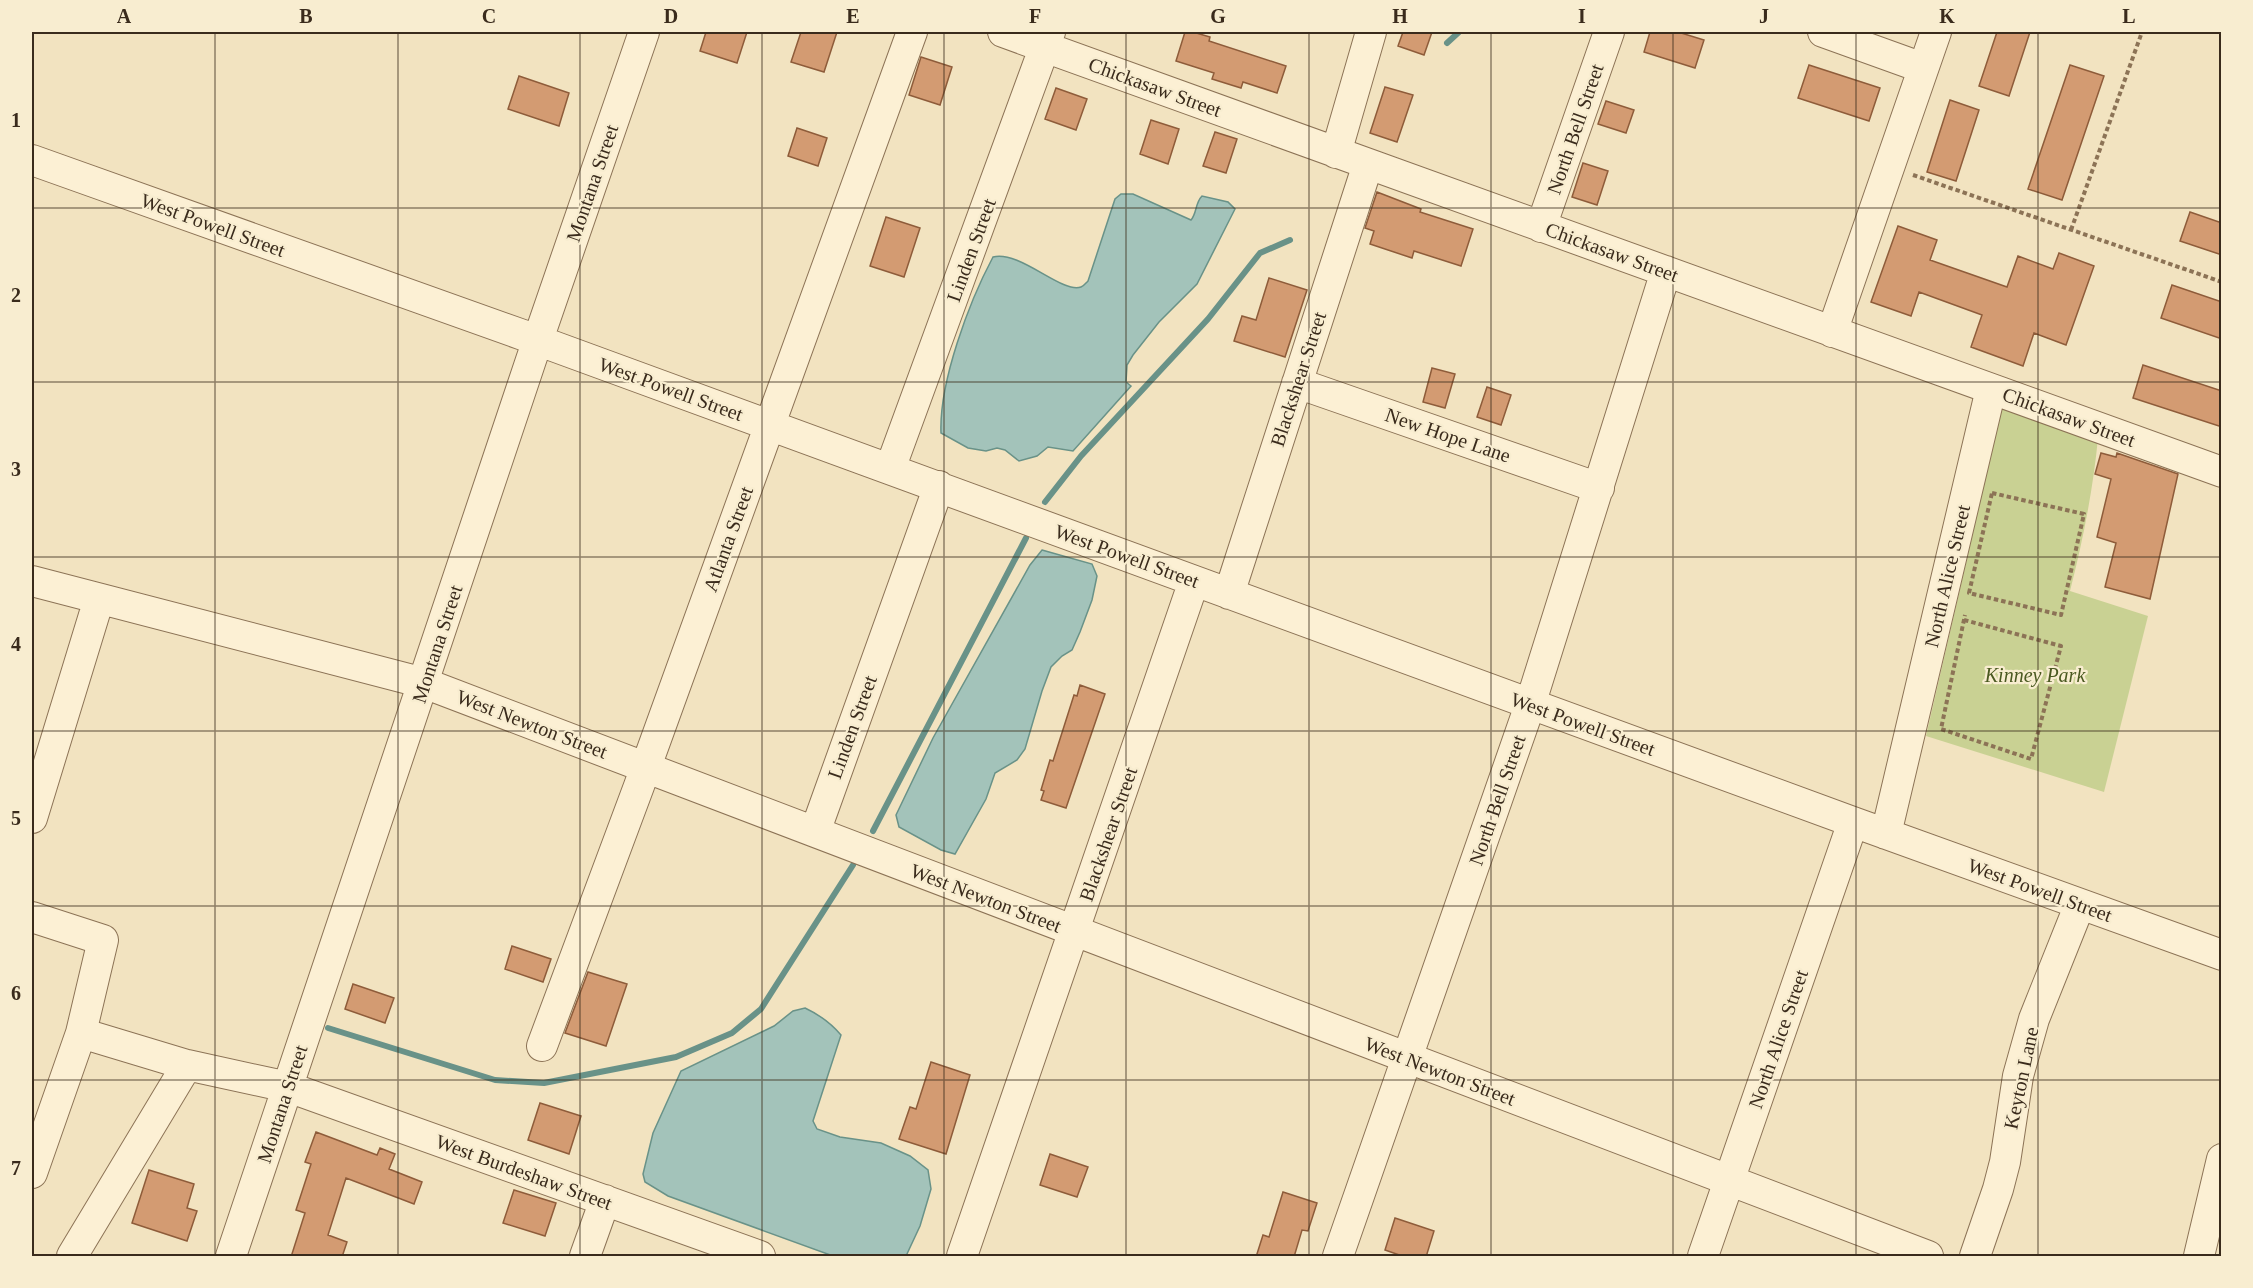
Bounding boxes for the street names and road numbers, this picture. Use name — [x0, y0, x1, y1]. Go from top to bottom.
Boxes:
street label: Chickasaw Street — [1086, 53, 1225, 121]
street label: North Bell Street — [1542, 60, 1608, 197]
street label: Montana Street — [562, 121, 623, 245]
street label: West Powell Street — [138, 189, 288, 261]
street label: Linden Street — [942, 195, 1000, 305]
street label: Chickasaw Street — [1543, 218, 1682, 286]
street label: Blackshear Street — [1266, 308, 1330, 449]
street label: West Powell Street — [596, 353, 746, 425]
street label: Chickasaw Street — [2000, 383, 2139, 451]
street label: New Hope Lane — [1382, 403, 1514, 468]
street label: Atlanta Street — [699, 483, 757, 595]
street label: North Alice Street — [1920, 502, 1974, 649]
street label: West Powell Street — [1052, 520, 1202, 592]
street label: Montana Street — [408, 582, 467, 706]
street label: Linden Street — [823, 672, 881, 782]
street label: West Newton Street — [454, 685, 611, 763]
street label: West Powell Street — [1508, 688, 1658, 760]
street label: North Bell Street — [1464, 731, 1530, 868]
street label: Blackshear Street — [1075, 764, 1141, 904]
street label: West Powell Street — [1965, 854, 2115, 926]
street label: West Newton Street — [908, 859, 1065, 937]
street label: North Alice Street — [1744, 966, 1812, 1111]
street label: Keyton Lane — [1999, 1025, 2044, 1131]
street label: West Newton Street — [1362, 1032, 1519, 1110]
street label: Montana Street — [253, 1042, 312, 1166]
street label: West Burdeshaw Street — [433, 1130, 616, 1214]

